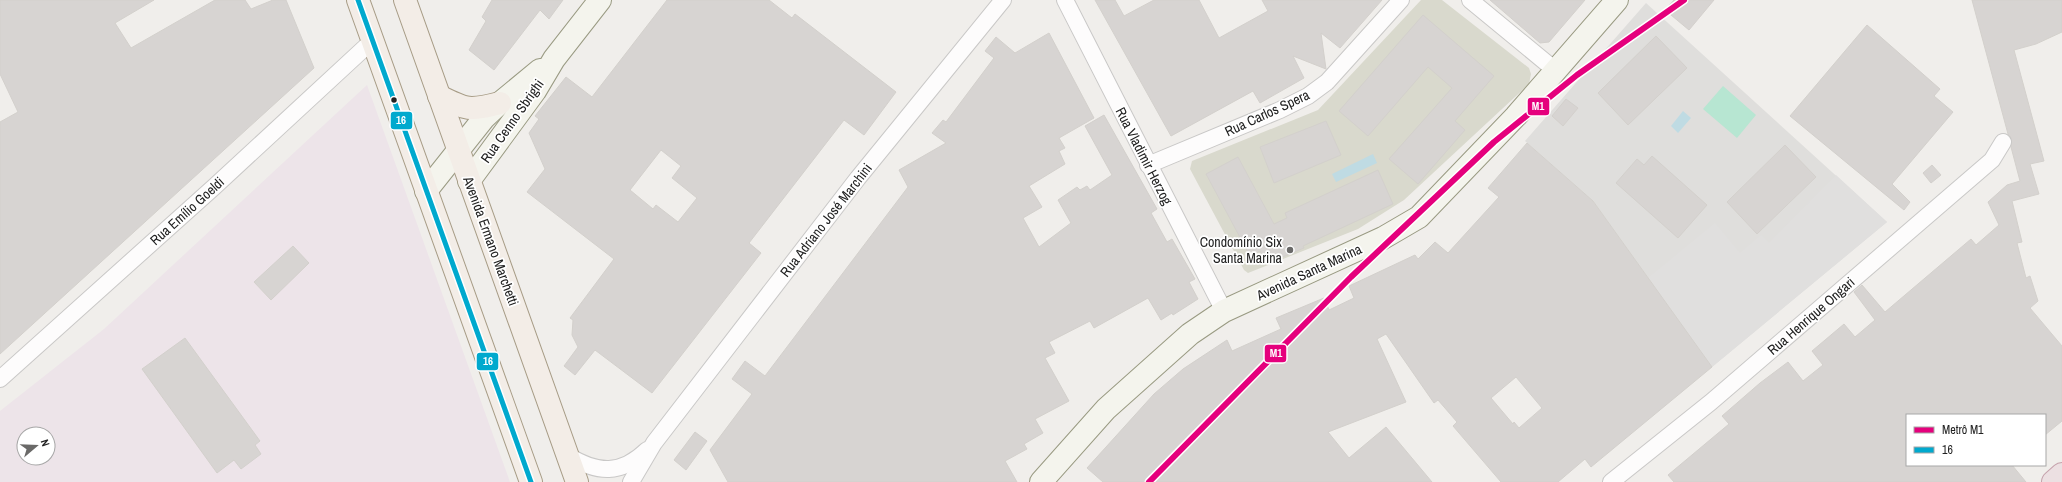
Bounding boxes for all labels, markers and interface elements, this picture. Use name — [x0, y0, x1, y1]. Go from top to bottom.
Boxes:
street label: Rua Cenno Sbrighi — [476, 76, 548, 166]
street label: Rua Carlos Spera — [1222, 85, 1313, 140]
unlabelled marker — [389, 95, 399, 105]
line badge: M1 — [1527, 97, 1550, 116]
text: M1 — [1532, 99, 1544, 113]
street label: Rua Vladimir Herzog — [1112, 104, 1177, 208]
line badge: 16 — [390, 111, 413, 130]
text: 16 — [396, 113, 406, 127]
street label: Rua Adriano José Marchini — [776, 160, 876, 280]
street label: Rua Emílio Goeldi — [146, 173, 228, 249]
street label: Avenida Ermano Marchetti — [459, 173, 523, 308]
place label: Condomínio Six Santa Marina — [1200, 233, 1283, 267]
street label: Avenida Santa Marina — [1253, 239, 1365, 305]
marker: Condomínio Six Santa Marina — [1285, 245, 1295, 255]
street label: Rua Henrique Ongari — [1764, 273, 1858, 359]
line badge: M1 — [1264, 344, 1287, 363]
text: M1 — [1270, 346, 1282, 360]
line badge: 16 — [476, 352, 499, 371]
text: 16 — [483, 354, 493, 368]
legend — [1906, 414, 2046, 466]
text: Metrô M1 — [1942, 422, 1984, 438]
north arrow — [16, 426, 56, 466]
text: N — [38, 437, 53, 448]
text: 16 — [1942, 442, 1953, 458]

